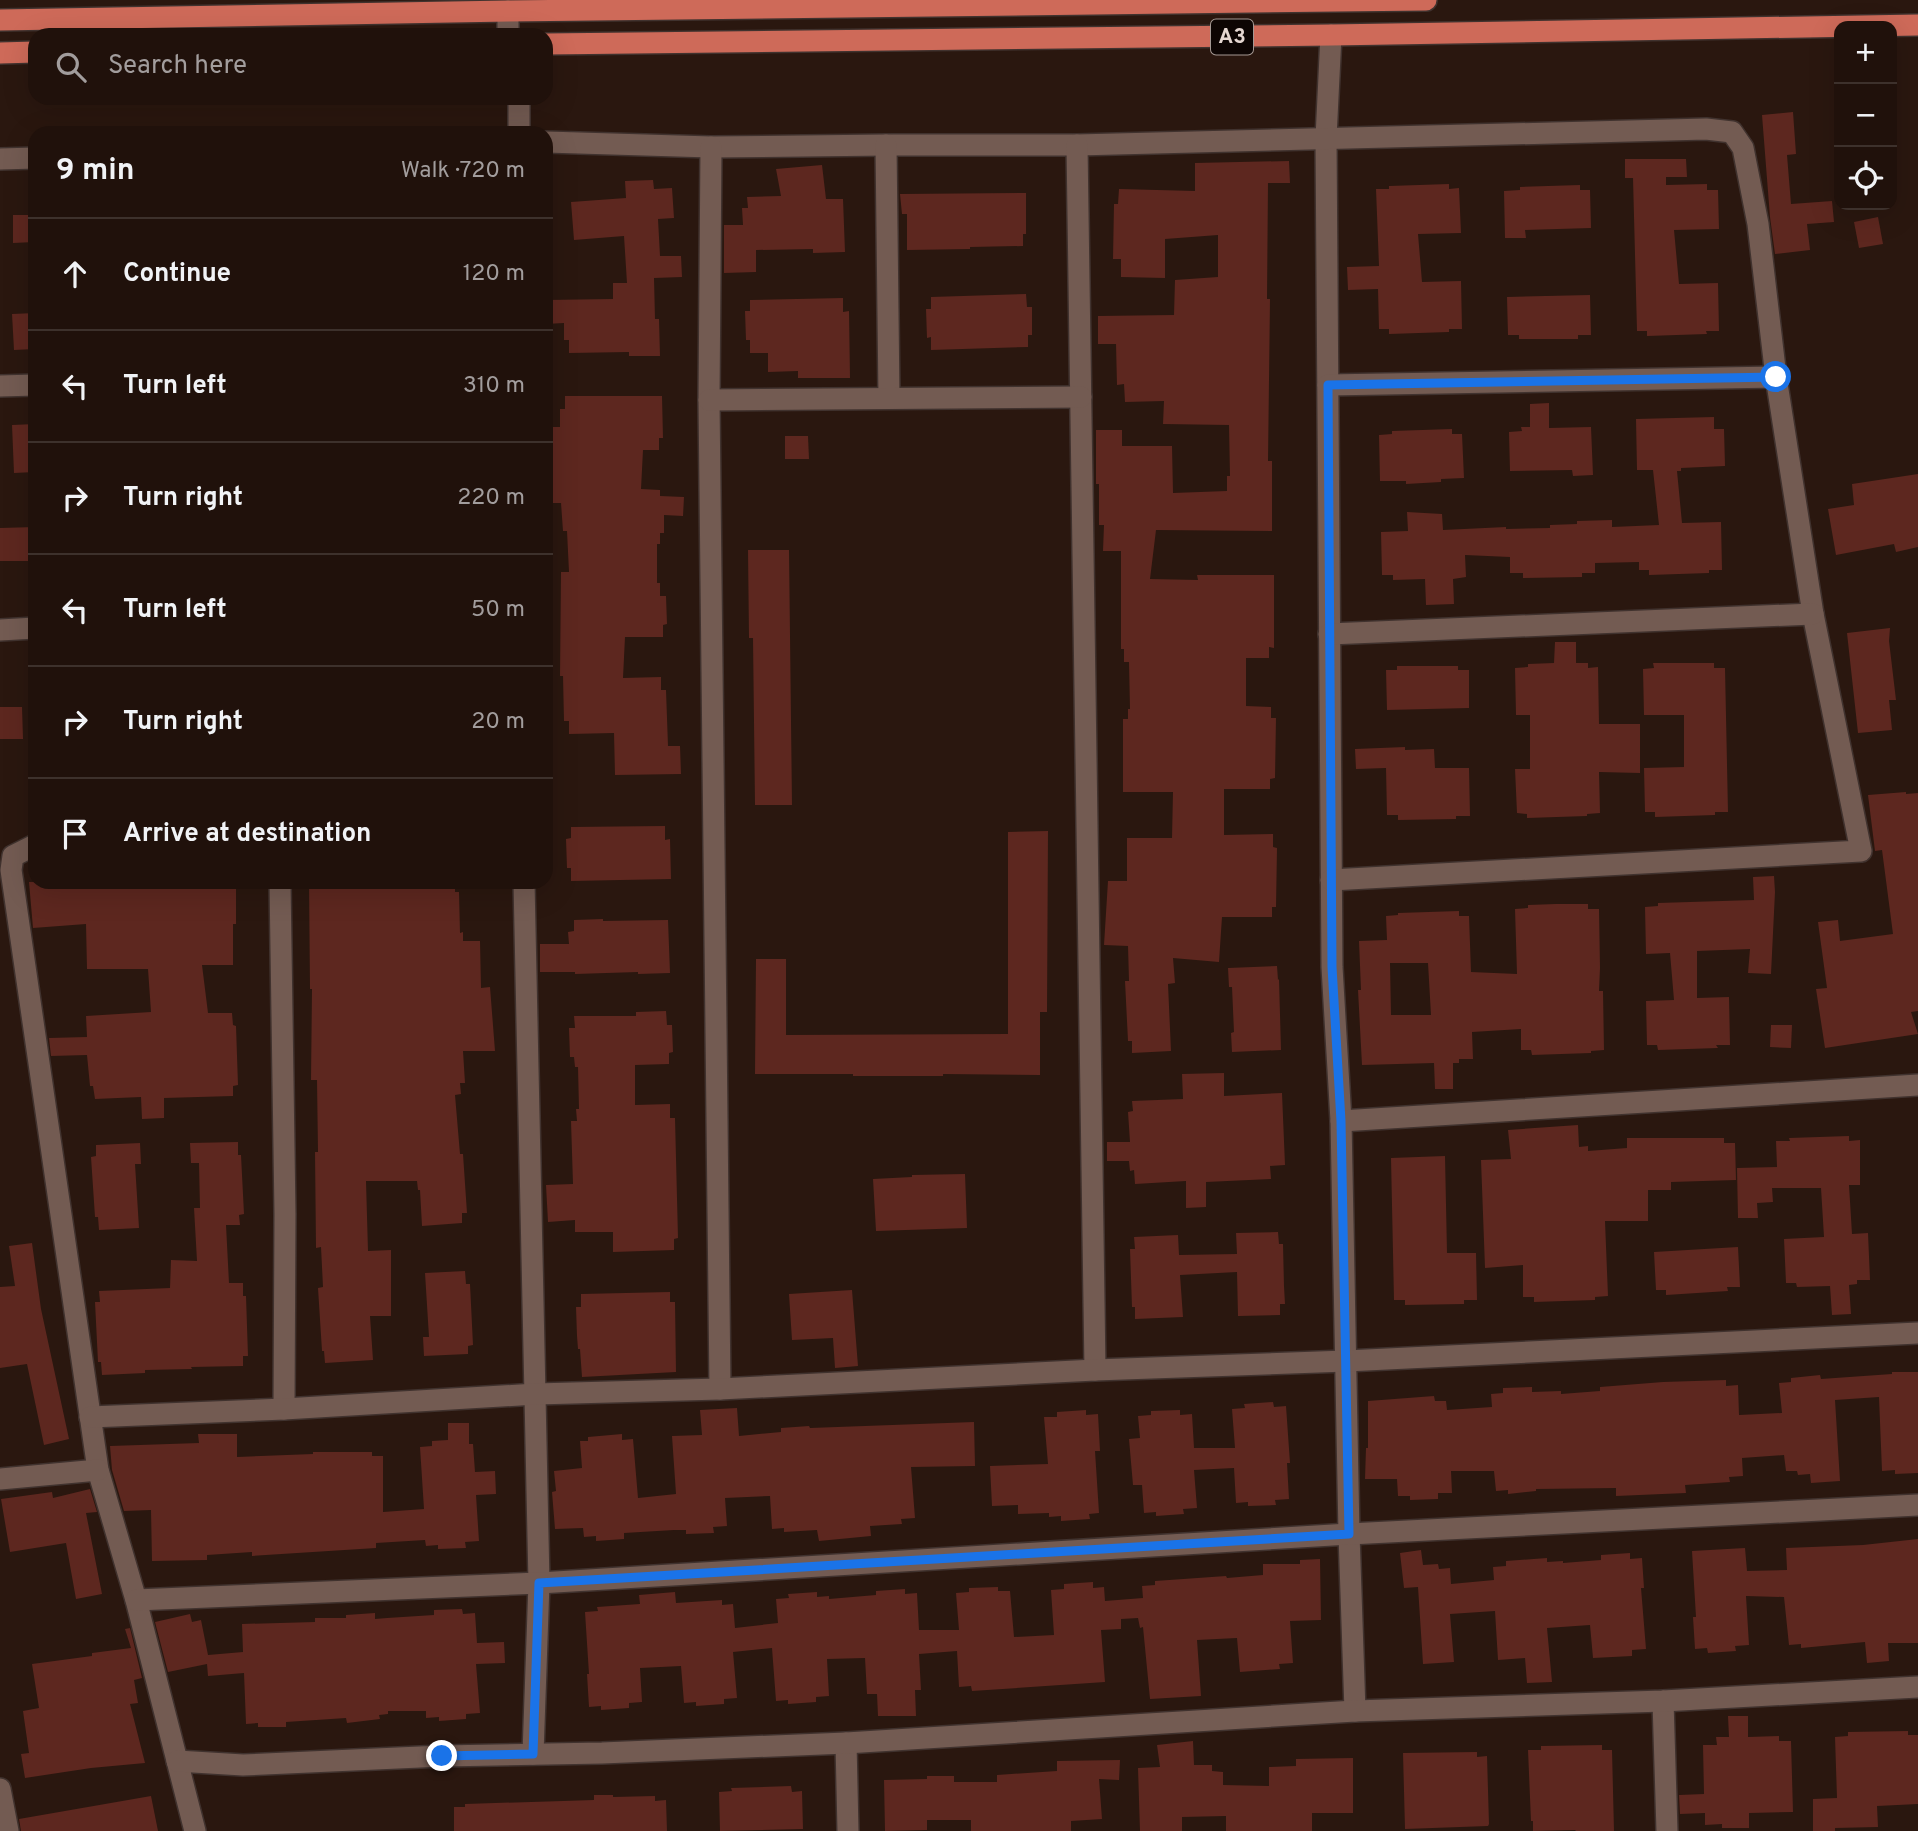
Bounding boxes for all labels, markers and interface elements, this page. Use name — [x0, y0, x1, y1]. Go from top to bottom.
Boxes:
road number: A3 — [1211, 20, 1253, 54]
map controls — [1834, 21, 1897, 210]
button: + — [1834, 21, 1897, 84]
search box — [28, 28, 553, 105]
icon: search — [52, 48, 90, 86]
text: Search here — [108, 50, 247, 83]
button: − — [1834, 84, 1897, 147]
button: locate — [1834, 147, 1897, 210]
text: 9 min — [56, 153, 134, 190]
text: Walk · 720 m — [401, 157, 525, 186]
icon: ahead — [56, 255, 94, 293]
text: Continue — [123, 258, 231, 291]
text: 120 m — [463, 260, 525, 289]
route start — [1760, 361, 1791, 392]
icon: left — [56, 367, 94, 405]
text: Turn left — [123, 370, 227, 403]
text: 310 m — [463, 372, 525, 401]
icon: right — [56, 479, 94, 517]
text: Turn right — [123, 482, 243, 515]
text: 220 m — [457, 484, 525, 513]
icon: left — [56, 591, 94, 629]
text: Turn left — [123, 594, 227, 627]
text: 50 m — [471, 596, 525, 625]
icon: right — [56, 703, 94, 741]
text: Turn right — [123, 706, 243, 739]
text: 20 m — [471, 708, 525, 737]
icon: arrive — [56, 815, 94, 853]
text: Arrive at destination — [123, 818, 371, 851]
route end — [426, 1740, 457, 1771]

